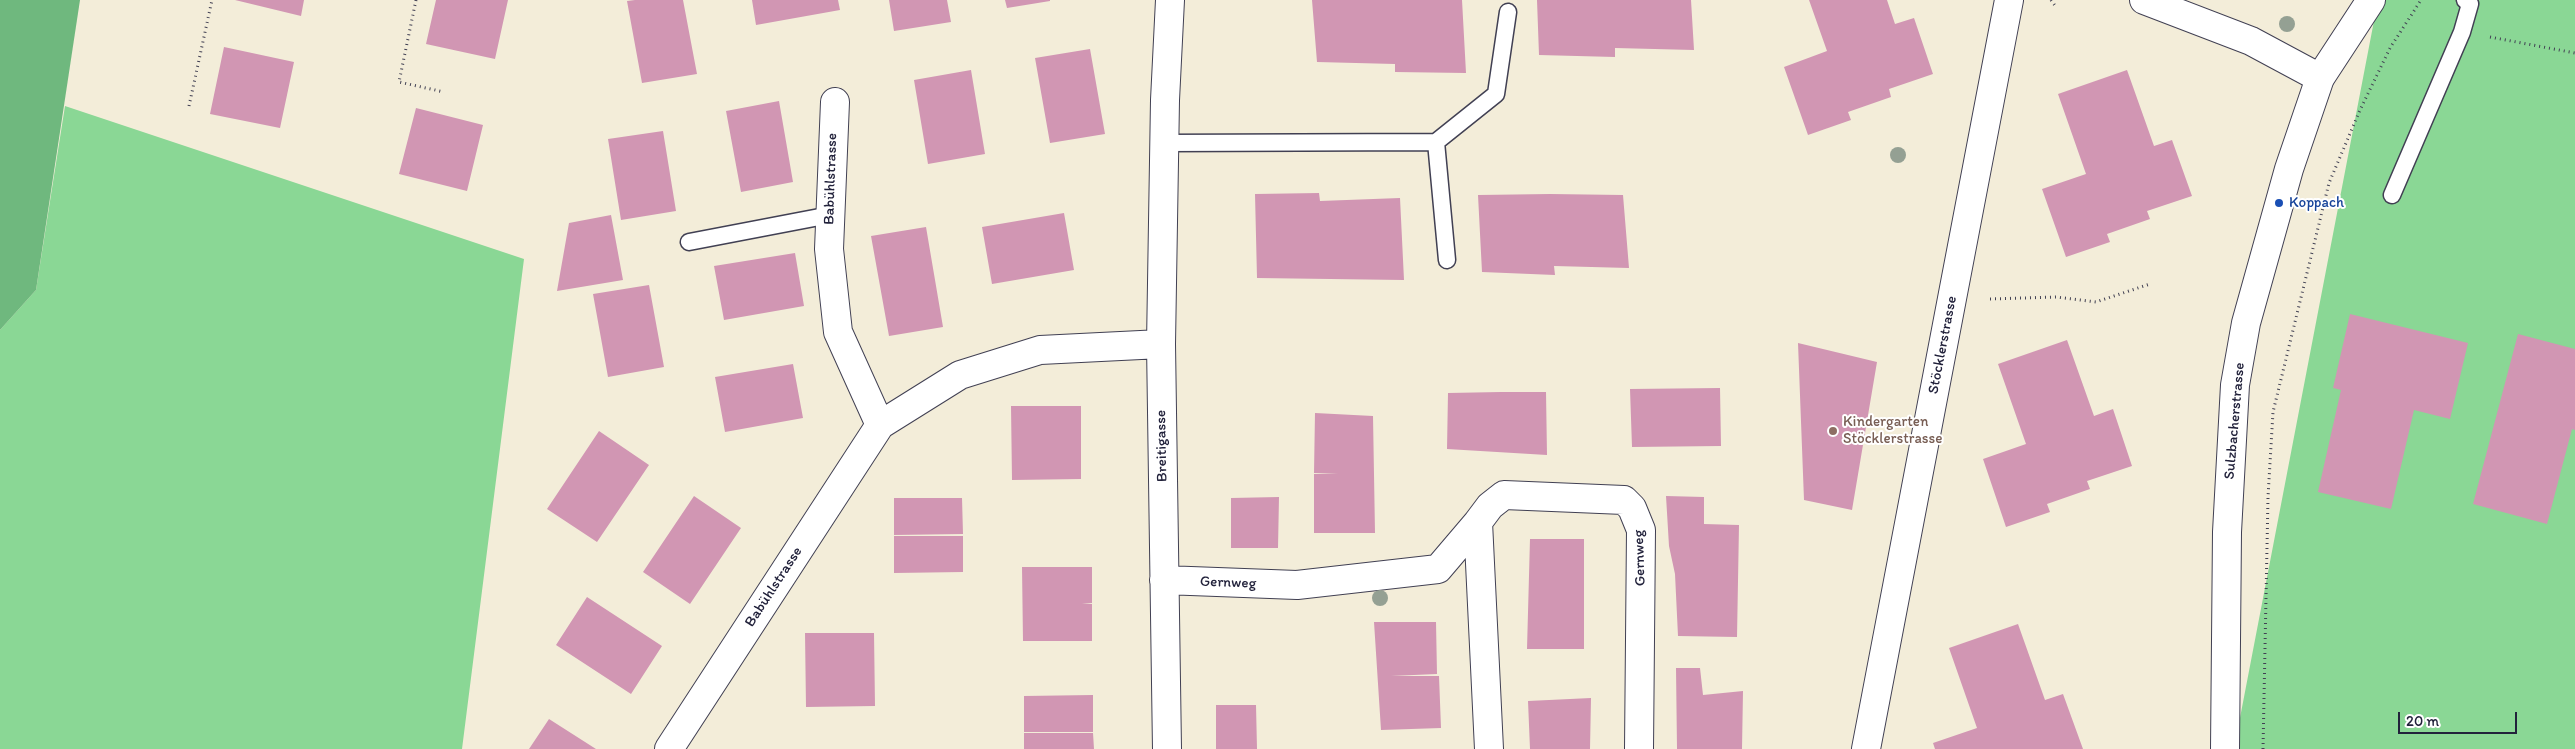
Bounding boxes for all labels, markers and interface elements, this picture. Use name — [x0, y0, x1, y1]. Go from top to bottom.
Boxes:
street label: Babühlstrasse — [820, 133, 842, 225]
place label: Koppach — [2289, 194, 2344, 212]
marker: Koppach — [2273, 197, 2285, 209]
street label: Stöcklerstrasse — [1925, 294, 1961, 396]
street label: Sulzbacherstrasse — [2221, 362, 2249, 480]
street label: Breitigasse — [1152, 410, 1172, 482]
place label: Kindergarten Stöcklerstrasse — [1843, 413, 1942, 448]
marker: Kindergarten Stöcklerstrasse — [1827, 425, 1839, 437]
street label: Gernweg — [1630, 529, 1650, 587]
street label: Babühlstrasse — [741, 544, 807, 630]
street label: Gernweg — [1199, 573, 1257, 593]
scale bar — [2400, 702, 2519, 734]
text: 20 m — [2406, 712, 2439, 730]

